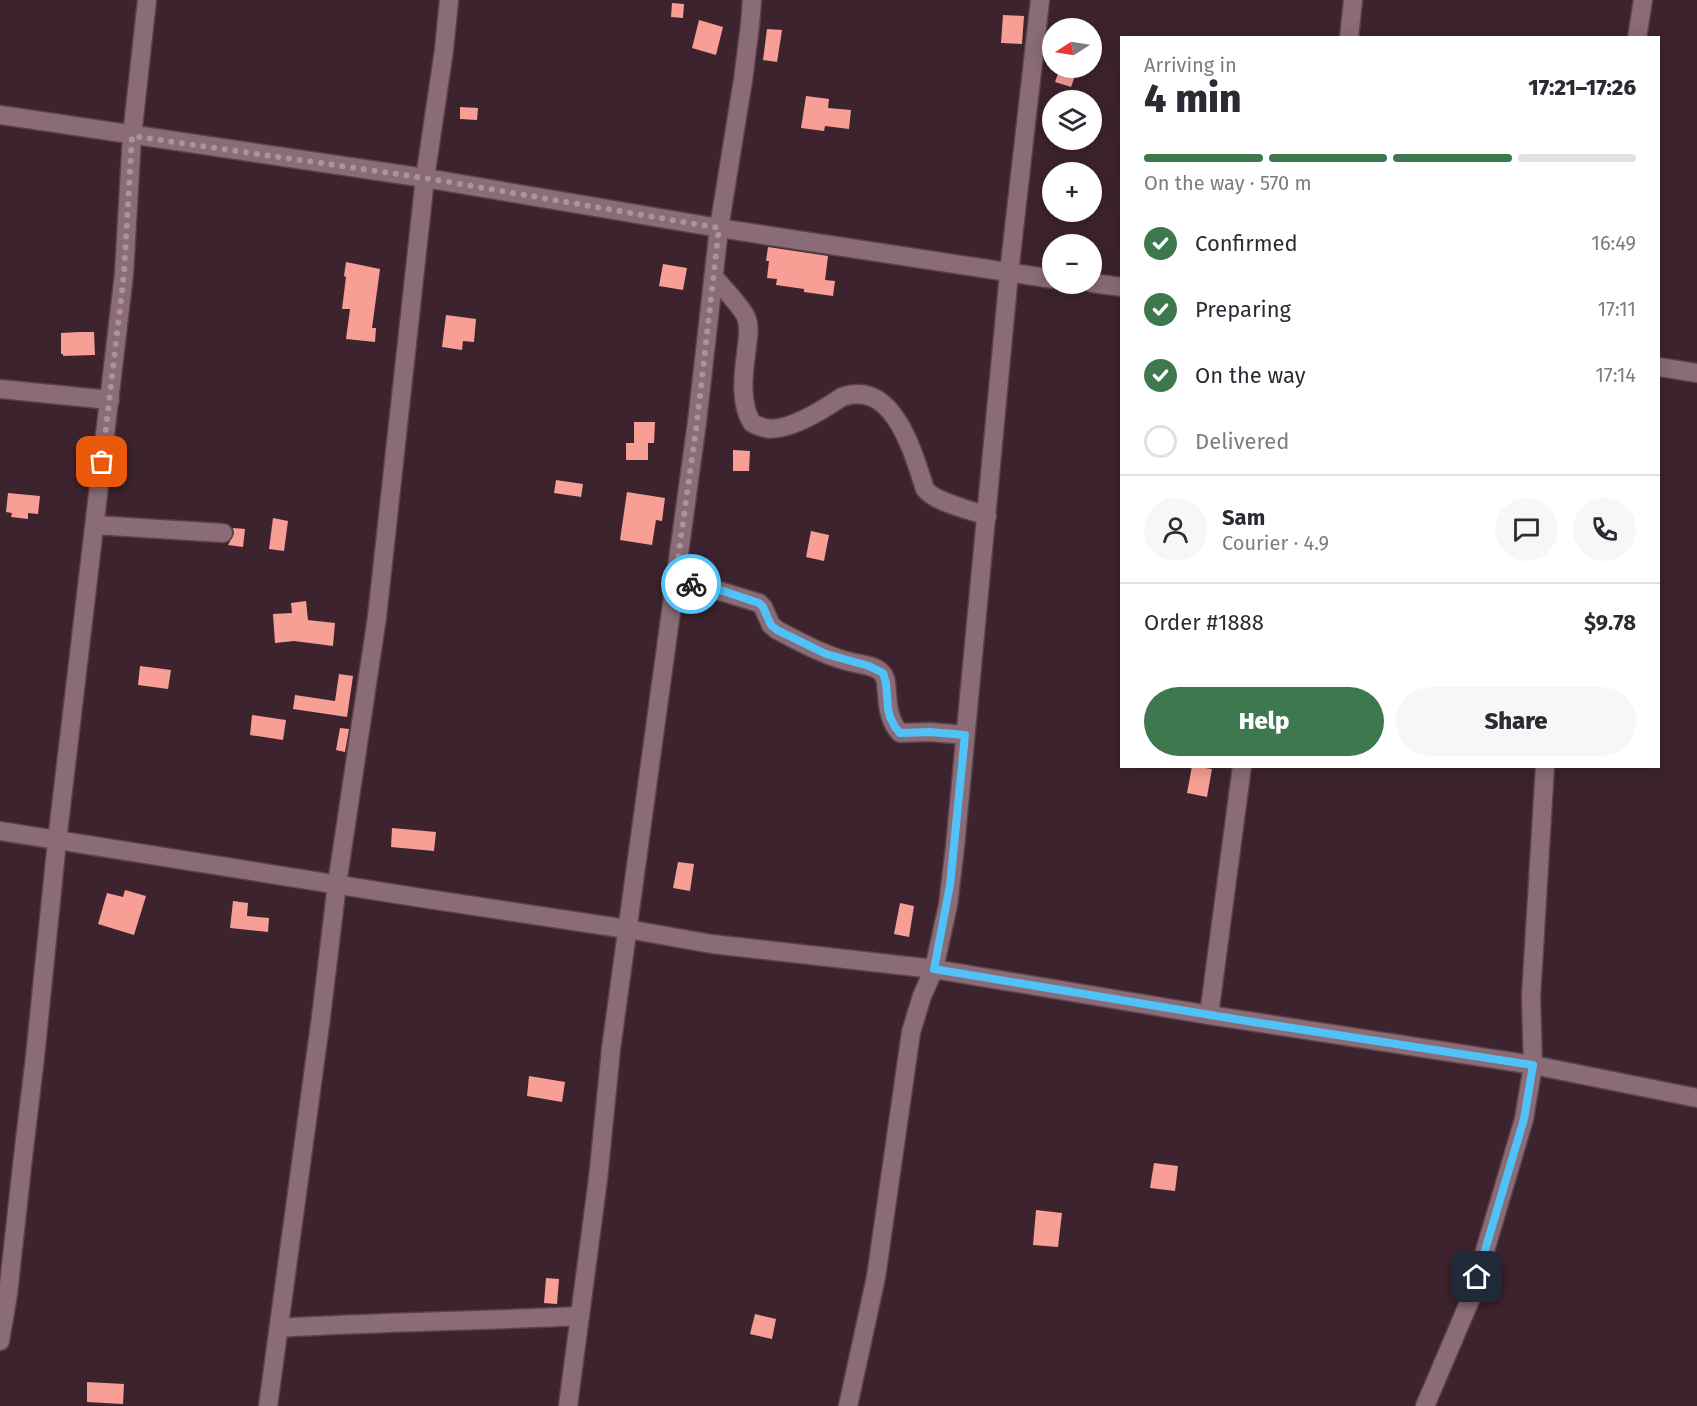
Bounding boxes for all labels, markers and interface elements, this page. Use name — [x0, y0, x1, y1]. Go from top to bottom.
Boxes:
north arrow — [1042, 18, 1102, 78]
map controls — [1042, 18, 1102, 294]
text: Arriving in — [1144, 53, 1237, 77]
text: 17:21–17:26 — [1528, 74, 1636, 101]
text: 4 min — [1144, 76, 1242, 122]
button: layers — [1042, 90, 1102, 150]
button: + — [1042, 162, 1102, 222]
text: On the way · 570 m — [1144, 171, 1312, 195]
icon: check — [1144, 227, 1177, 260]
text: Confirmed — [1195, 230, 1298, 257]
text: 16:49 — [1591, 231, 1636, 255]
button: − — [1042, 234, 1102, 294]
icon: check — [1144, 293, 1177, 326]
text: Preparing — [1195, 296, 1291, 323]
text: 17:11 — [1597, 297, 1636, 321]
icon: check — [1144, 359, 1177, 392]
text: On the way — [1195, 362, 1306, 389]
text: 17:14 — [1595, 363, 1636, 387]
text: Delivered — [1195, 428, 1290, 455]
pin — [76, 436, 127, 487]
icon: bag — [85, 445, 118, 478]
button: person — [1144, 498, 1207, 561]
button: chat — [1495, 498, 1558, 561]
button: phone — [1573, 498, 1636, 561]
text: Sam — [1222, 504, 1265, 531]
text: Courier · 4.9 — [1222, 531, 1329, 555]
courier — [661, 554, 721, 614]
icon: bike — [675, 568, 708, 601]
text: Order #1888 — [1144, 609, 1264, 636]
text: $9.78 — [1584, 609, 1636, 636]
button: Help — [1144, 687, 1384, 756]
button: Share — [1396, 687, 1636, 756]
pin — [1451, 1251, 1502, 1302]
icon: home — [1460, 1260, 1493, 1293]

